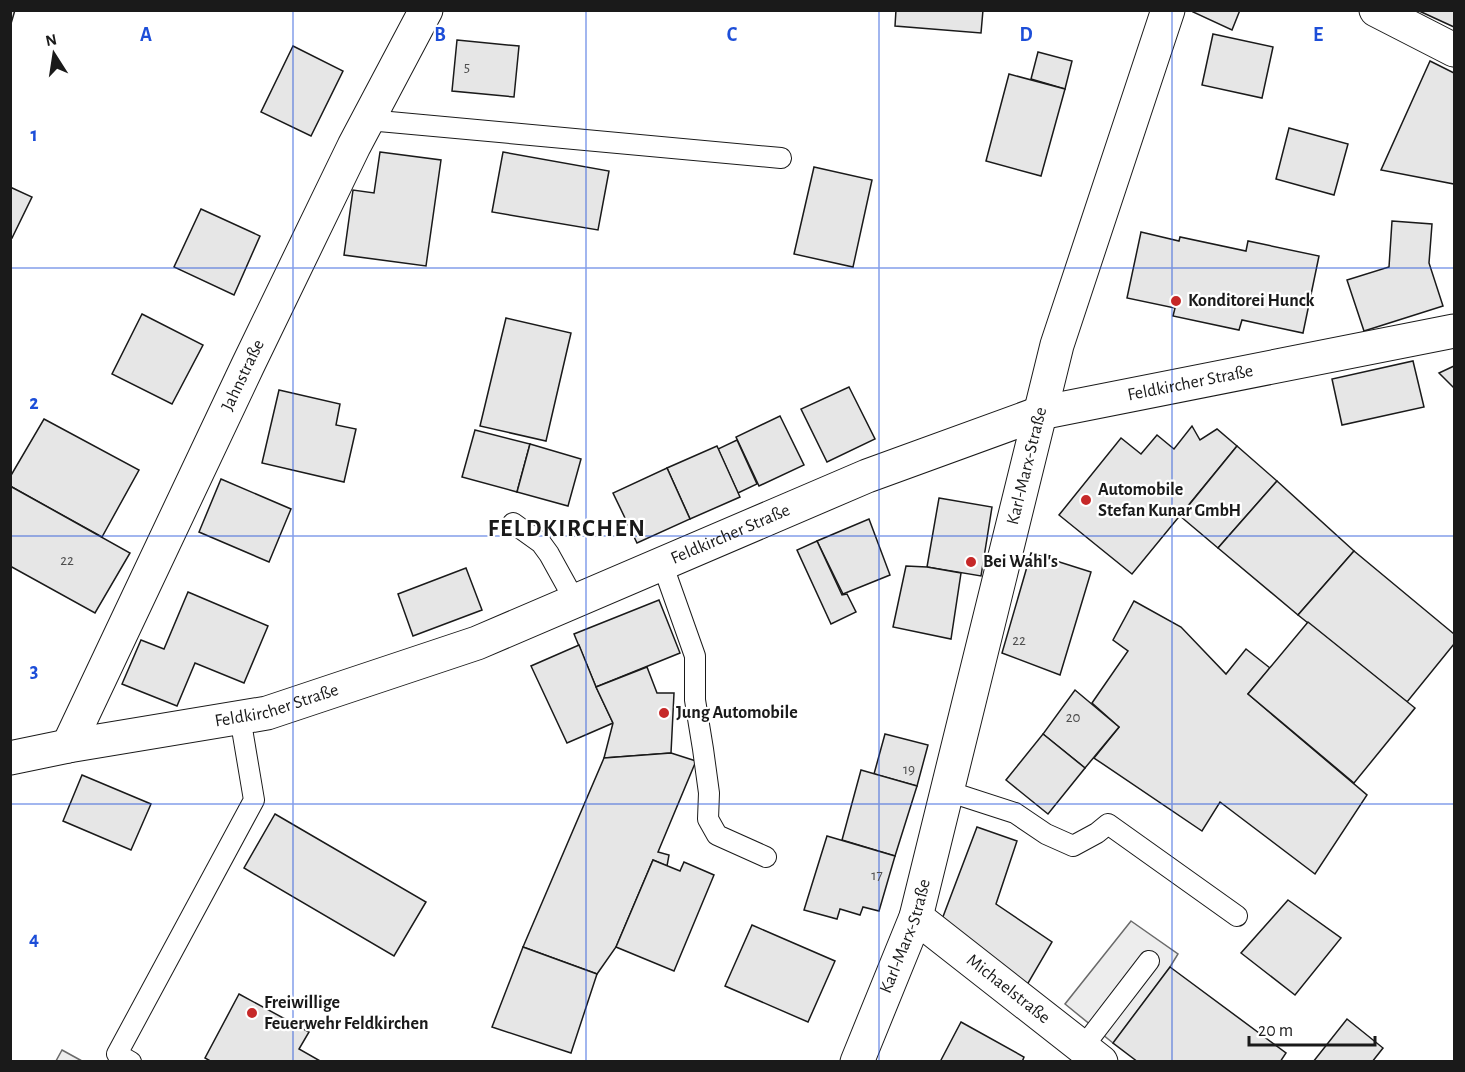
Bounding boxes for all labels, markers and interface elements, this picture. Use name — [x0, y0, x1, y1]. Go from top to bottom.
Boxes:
north arrow — [24, 24, 84, 84]
text: A — [140, 25, 152, 45]
text: B — [434, 25, 446, 45]
text: C — [727, 25, 738, 45]
text: D — [1019, 25, 1033, 45]
text: E — [1313, 25, 1323, 45]
text: N — [44, 31, 58, 49]
house number: 5 — [464, 60, 470, 75]
text: 1 — [30, 125, 38, 145]
place label: Konditorei Hunck — [1188, 292, 1315, 310]
marker: Konditorei Hunck — [1169, 294, 1183, 308]
street label: Jahnstraße — [219, 337, 268, 414]
street label: Feldkircher Straße — [1126, 362, 1255, 404]
text: 2 — [29, 393, 39, 413]
street label: Karl-Marx-Straße — [1004, 405, 1050, 527]
place label: Automobile Stefan Kunar GmbH — [1098, 481, 1241, 520]
marker: Automobile Stefan Kunar GmbH — [1079, 493, 1093, 507]
street label: Feldkircher Straße — [668, 501, 793, 568]
district label: FELDKIRCHEN — [488, 517, 646, 541]
house number: 22 — [60, 553, 74, 568]
place label: Bei Wahl's — [983, 553, 1058, 571]
marker: Bei Wahl's — [964, 555, 978, 569]
house number: 22 — [1012, 633, 1026, 648]
text: 3 — [30, 661, 38, 681]
street label: Feldkircher Straße — [214, 681, 341, 731]
place label: Jung Automobile — [676, 704, 798, 722]
marker: Jung Automobile — [657, 706, 671, 720]
house number: 20 — [1066, 710, 1080, 725]
house number: 19 — [903, 762, 915, 777]
house number: 17 — [871, 868, 883, 883]
street label: Karl-Marx-Straße — [877, 877, 934, 996]
text: 4 — [29, 929, 39, 949]
street label: Michaelstraße — [963, 951, 1053, 1027]
place label: Freiwillige Feuerwehr Feldkirchen — [264, 994, 428, 1033]
marker: Freiwillige Feuerwehr Feldkirchen — [245, 1006, 259, 1020]
scale bar — [1249, 1009, 1375, 1047]
text: 20 m — [1258, 1022, 1293, 1040]

